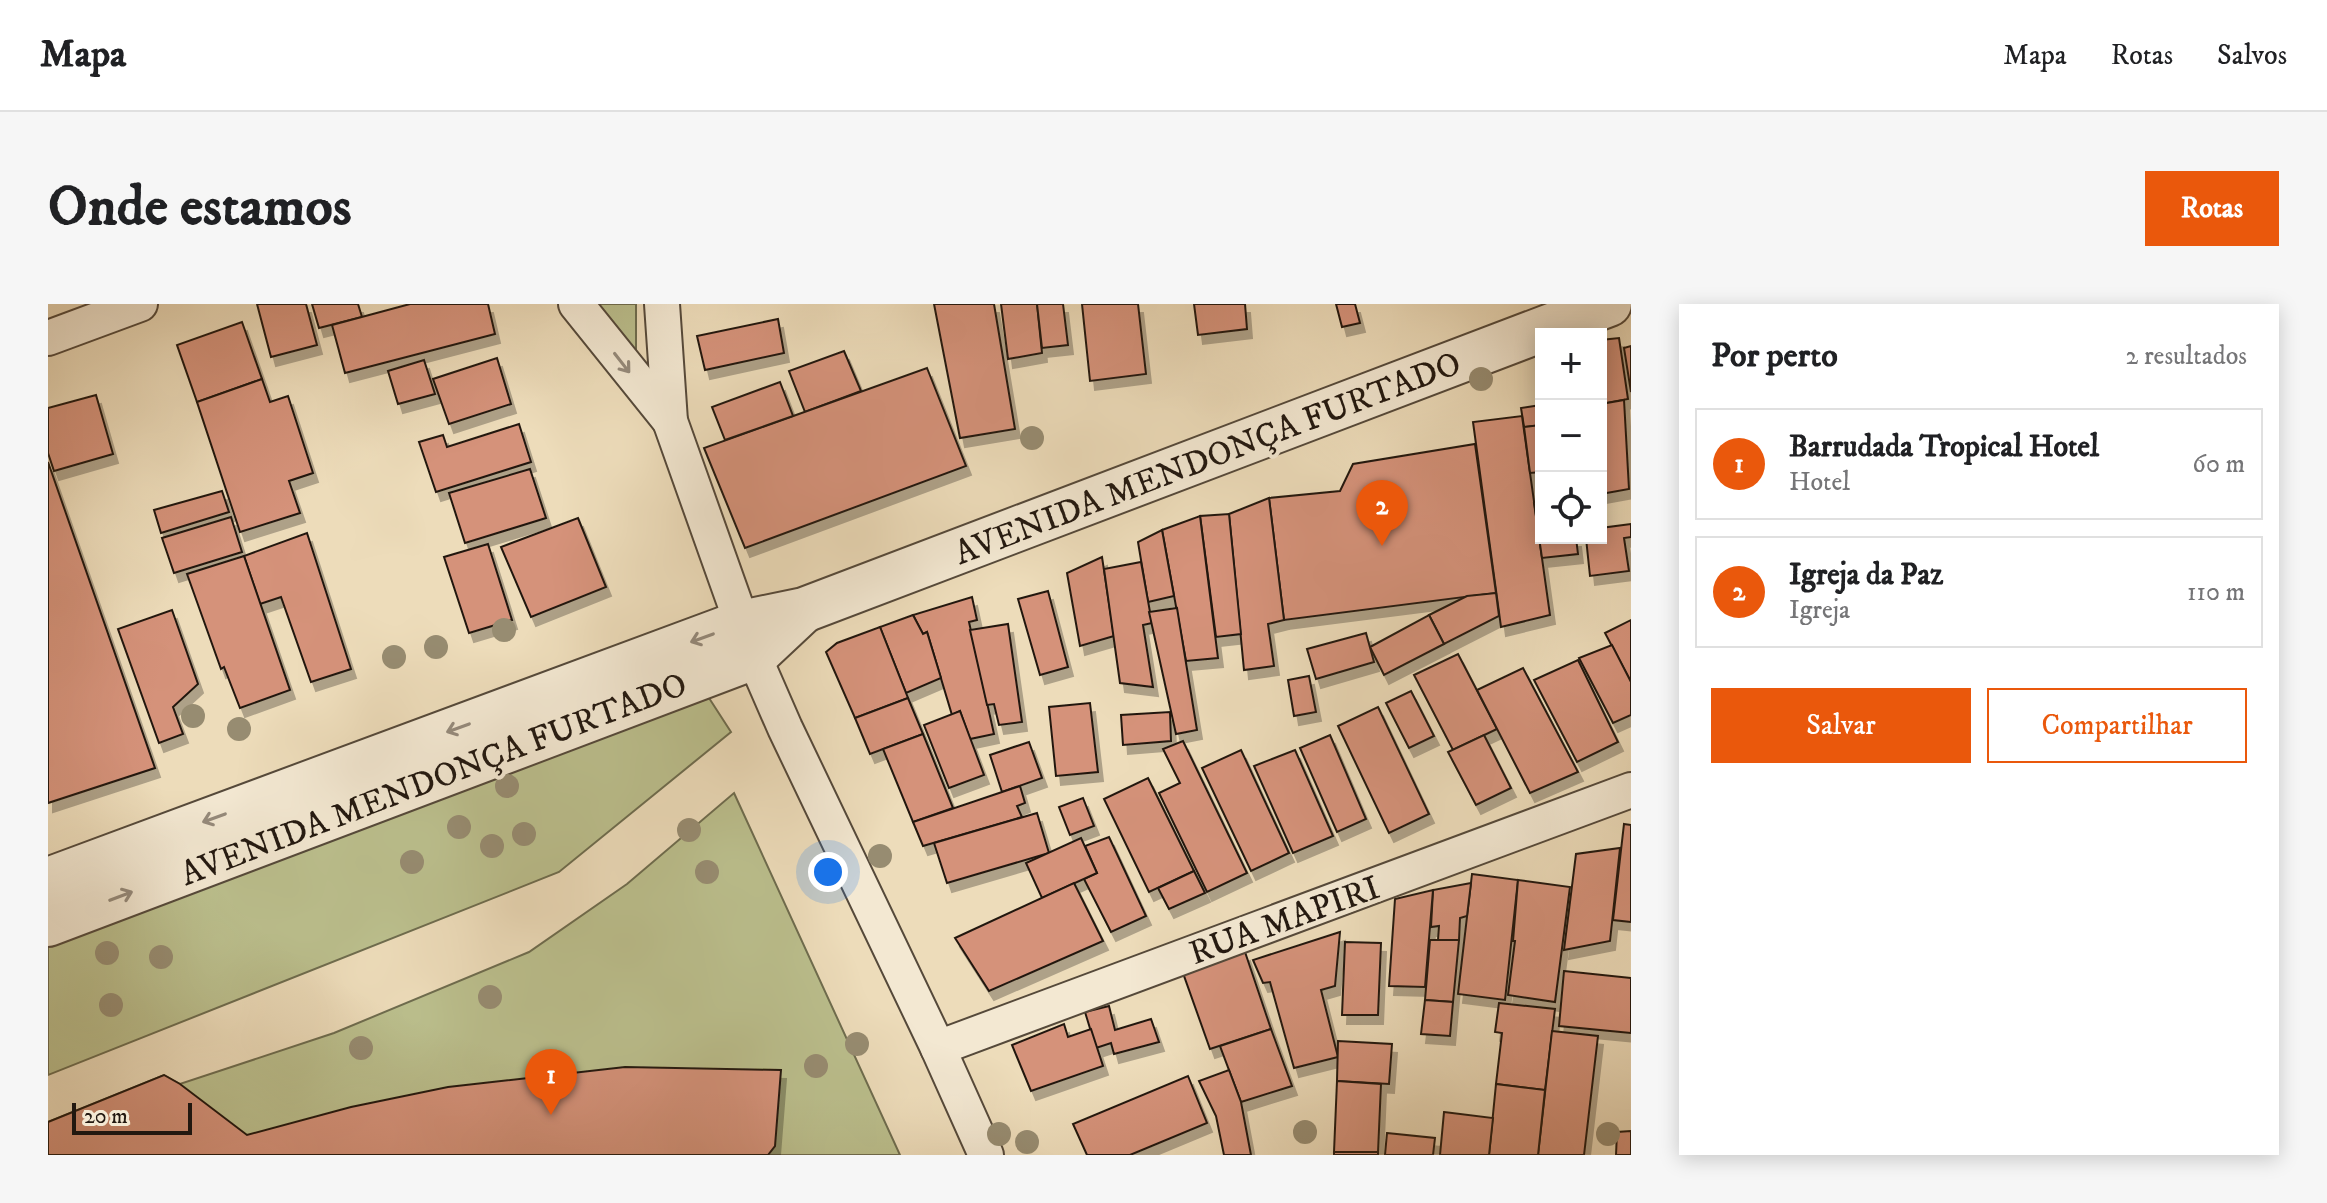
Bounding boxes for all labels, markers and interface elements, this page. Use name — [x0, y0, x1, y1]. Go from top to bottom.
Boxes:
text: Mapa — [40, 31, 126, 79]
text: Mapa — [2003, 38, 2067, 73]
text: Rotas — [2111, 38, 2173, 73]
text: Salvos — [2217, 38, 2287, 73]
button: Rotas — [2145, 171, 2279, 246]
text: Onde estamos — [48, 173, 351, 243]
map controls — [1535, 328, 1607, 544]
button: + — [1535, 328, 1607, 400]
text: Por perto — [1711, 335, 1838, 377]
text: 2 resultados — [2126, 340, 2247, 373]
street label: AVENIDA MENDONÇA FURTADO — [949, 343, 1467, 575]
one-way arrow — [614, 352, 631, 373]
button: − — [1535, 400, 1607, 472]
text: Barrudada Tropical Hotel — [1789, 429, 2099, 466]
text: 1 — [1734, 448, 1744, 481]
text: 60 m — [2192, 448, 2245, 481]
text: Hotel — [1789, 466, 1850, 499]
button: locate — [1535, 472, 1607, 544]
pin: 2 — [1356, 480, 1408, 546]
text: Igreja da Paz — [1789, 557, 1943, 594]
text: 2 — [1733, 576, 1745, 609]
text: 110 m — [2187, 576, 2245, 609]
text: Igreja — [1789, 594, 1850, 627]
one-way arrow — [690, 632, 715, 646]
street label: AVENIDA MENDONÇA FURTADO — [175, 664, 693, 896]
button: Salvar — [1711, 688, 1971, 763]
button: Compartilhar — [1987, 688, 2247, 763]
one-way arrow — [446, 722, 471, 736]
one-way arrow — [202, 812, 227, 826]
your location — [808, 852, 848, 892]
street label: RUA MAPIRI — [1184, 867, 1386, 975]
one-way arrow — [108, 888, 133, 902]
pin: 1 — [525, 1049, 577, 1115]
scale bar — [72, 1099, 192, 1135]
text: 20 m — [84, 1103, 128, 1130]

